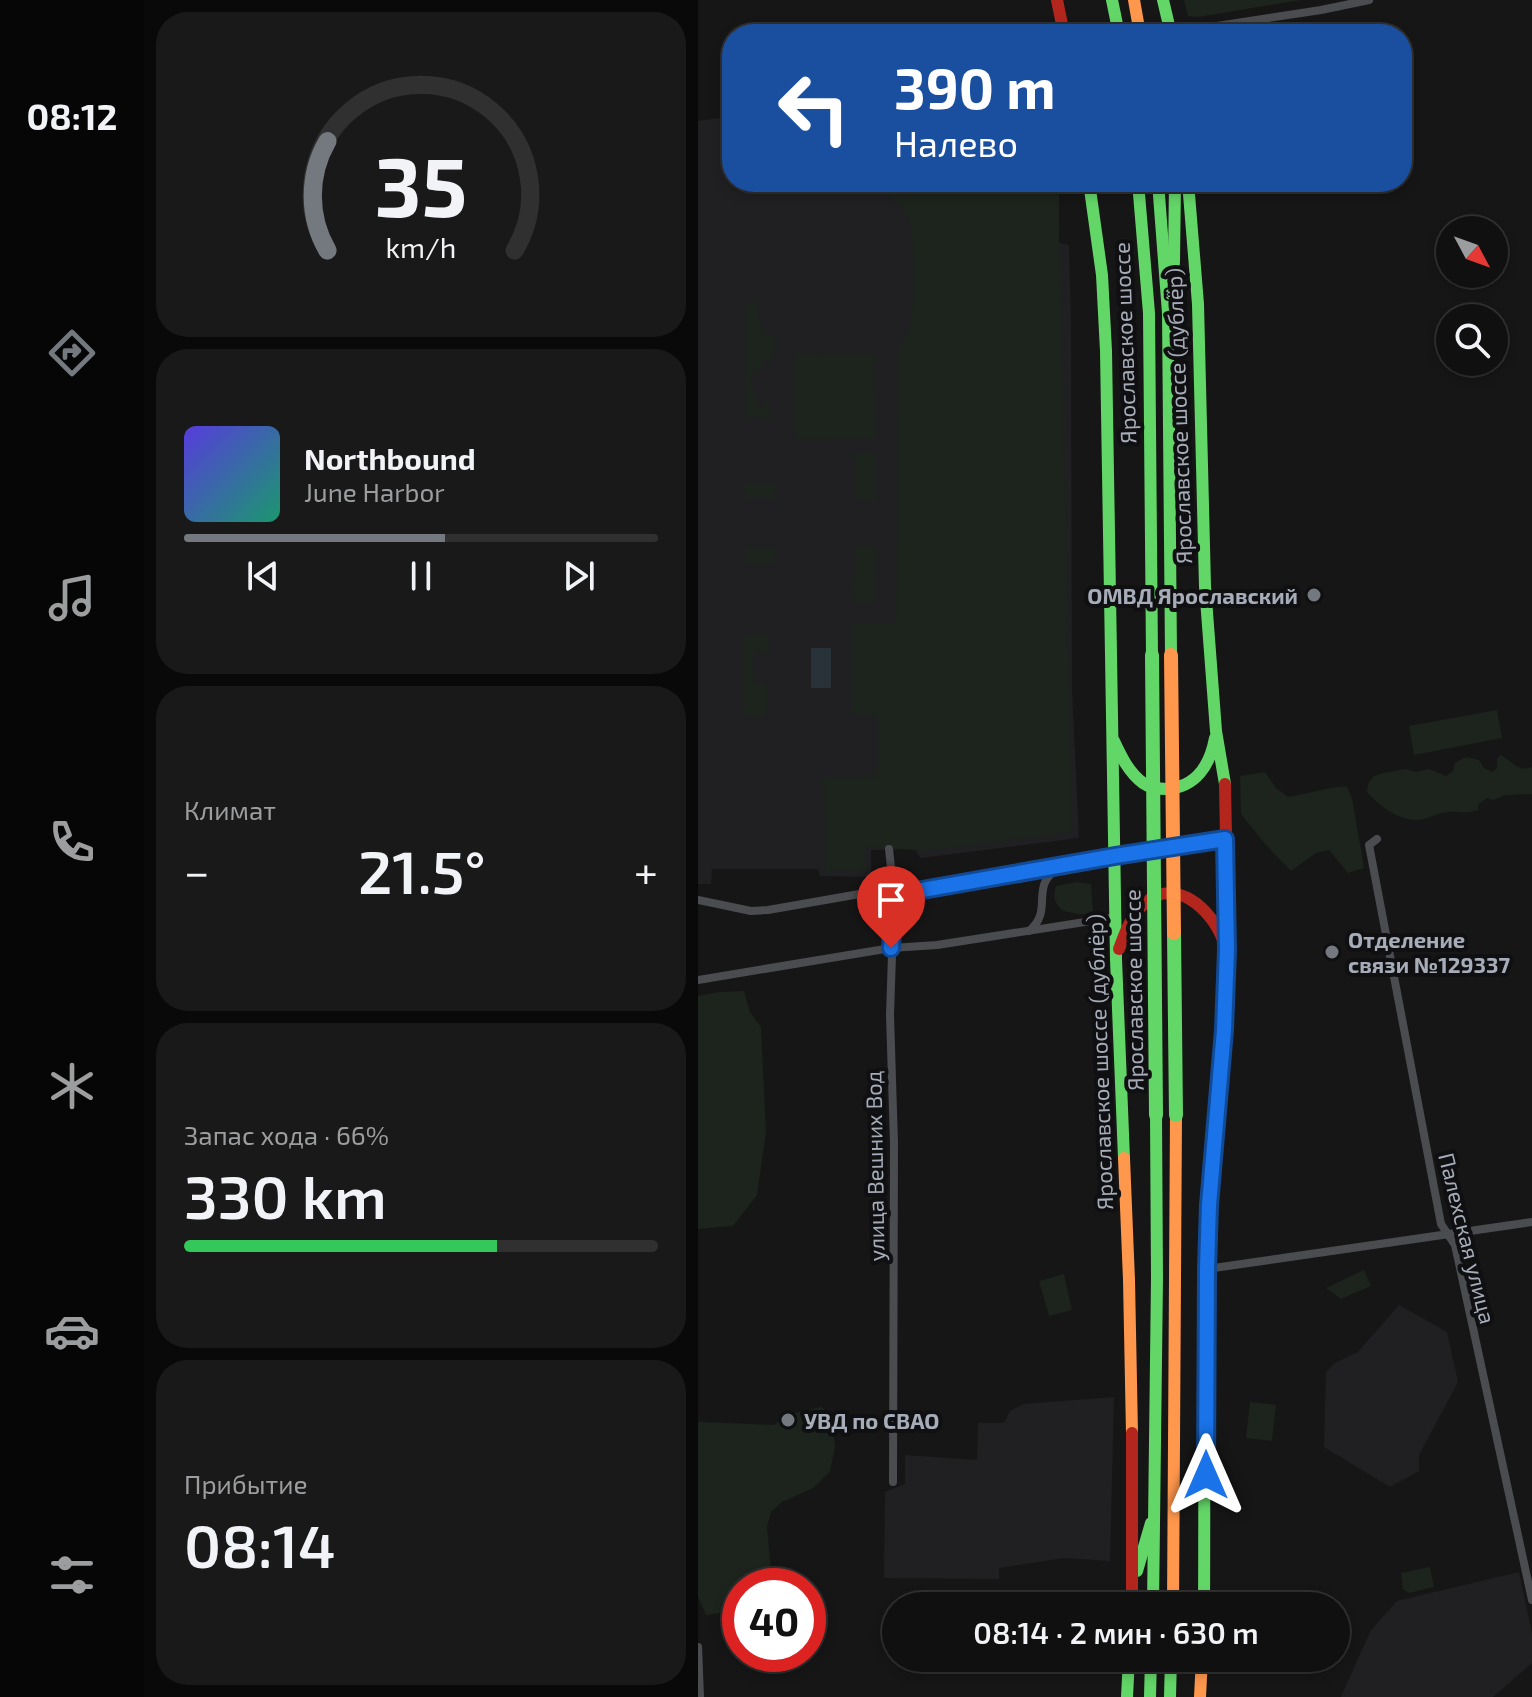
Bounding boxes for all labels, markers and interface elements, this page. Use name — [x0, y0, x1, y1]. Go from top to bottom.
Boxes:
text: 390 m — [894, 53, 1056, 120]
icon: left — [762, 56, 866, 160]
text: 08:12 — [27, 94, 117, 137]
text: Налево — [894, 121, 1018, 164]
text: 35 — [374, 133, 468, 233]
north arrow — [1436, 216, 1508, 288]
map controls — [1436, 216, 1508, 376]
text: km/h — [386, 229, 456, 264]
street label: Ярославское шоссе — [1107, 242, 1141, 444]
street label: Ярославское шоссе (дублёр) — [1160, 267, 1197, 565]
button: search — [1436, 304, 1508, 376]
icon: directions — [44, 325, 100, 381]
text: Northbound — [304, 440, 476, 476]
text: June Harbor — [304, 476, 445, 507]
icon: previous — [241, 554, 285, 598]
icon: pause — [399, 554, 443, 598]
icon: next — [557, 554, 601, 598]
icon: music — [44, 570, 100, 626]
place label: ОМВД Ярославский — [1087, 582, 1298, 608]
marker: ОМВД Ярославский — [1305, 586, 1323, 604]
text: Климат — [184, 794, 276, 825]
icon: phone — [44, 814, 100, 870]
text: 21.5° — [358, 834, 486, 906]
text: − — [184, 844, 210, 897]
text: + — [634, 844, 658, 897]
pin — [857, 866, 925, 948]
icon: arrive — [869, 878, 913, 922]
street label: Ярославское шоссе — [1118, 889, 1148, 1091]
street label: Ярославское шоссе (дублёр) — [1081, 913, 1118, 1211]
place label: Отделение связи №129337 — [1348, 926, 1510, 977]
marker: Отделение связи №129337 — [1323, 943, 1341, 961]
icon: climate — [44, 1058, 100, 1114]
street label: улица Вешних Вод — [859, 1070, 890, 1262]
text: Запас хода · 66% — [184, 1119, 389, 1150]
street label: Палехская улица — [1433, 1150, 1502, 1326]
text: 330 km — [184, 1159, 387, 1231]
icon: car — [44, 1303, 100, 1359]
place label: УВД по СВАО — [804, 1407, 940, 1433]
marker: УВД по СВАО — [779, 1411, 797, 1429]
position arrow — [1164, 1433, 1248, 1517]
text: Прибытие — [184, 1468, 308, 1499]
text: 08:14 — [184, 1508, 336, 1580]
icon: filters — [44, 1547, 100, 1603]
speed limit sign: 40 — [722, 1568, 826, 1672]
text: 08:14 · 2 мин · 630 m — [973, 1614, 1259, 1650]

